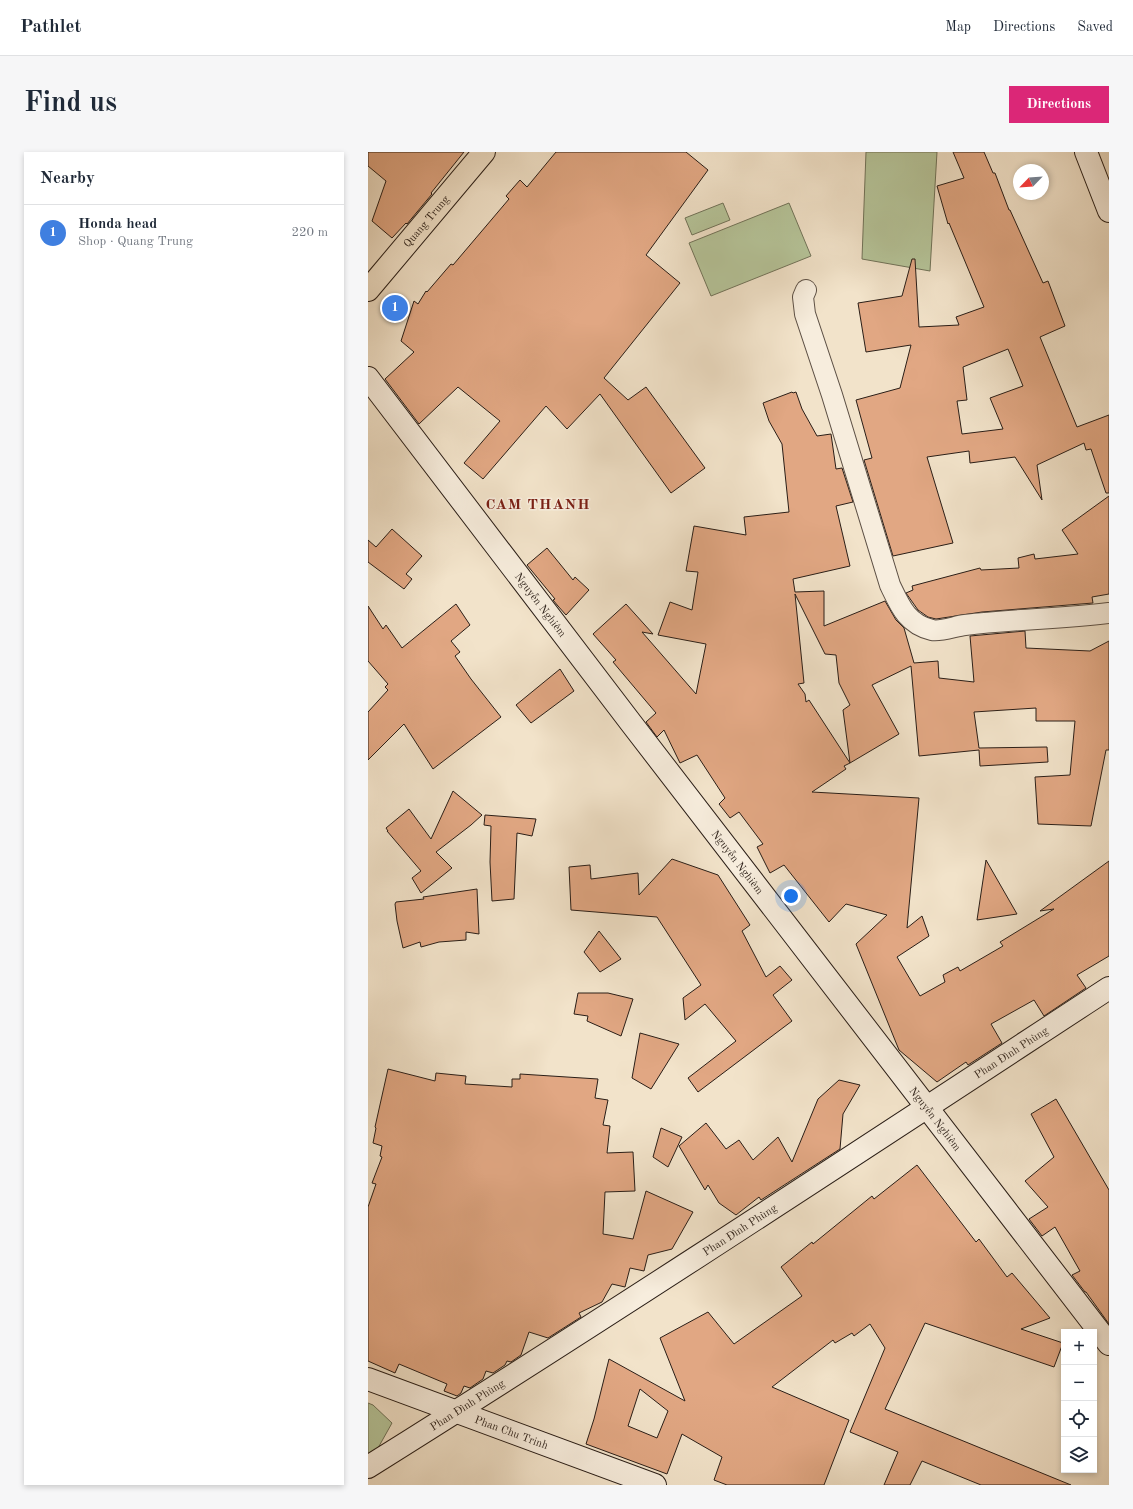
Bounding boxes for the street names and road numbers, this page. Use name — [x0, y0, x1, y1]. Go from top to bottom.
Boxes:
street label: Quang Trung — [402, 194, 452, 250]
street label: Nguyễn Nghiêm — [512, 571, 568, 640]
street label: Nguyễn Nghiêm — [709, 829, 765, 897]
street label: Phan Đình Phùng — [973, 1025, 1051, 1082]
street label: Nguyễn Nghiêm — [906, 1086, 962, 1154]
street label: Phan Đình Phùng — [701, 1203, 779, 1259]
street label: Phan Đình Phùng — [429, 1378, 507, 1433]
street label: Phan Chu Trinh — [473, 1415, 549, 1452]

